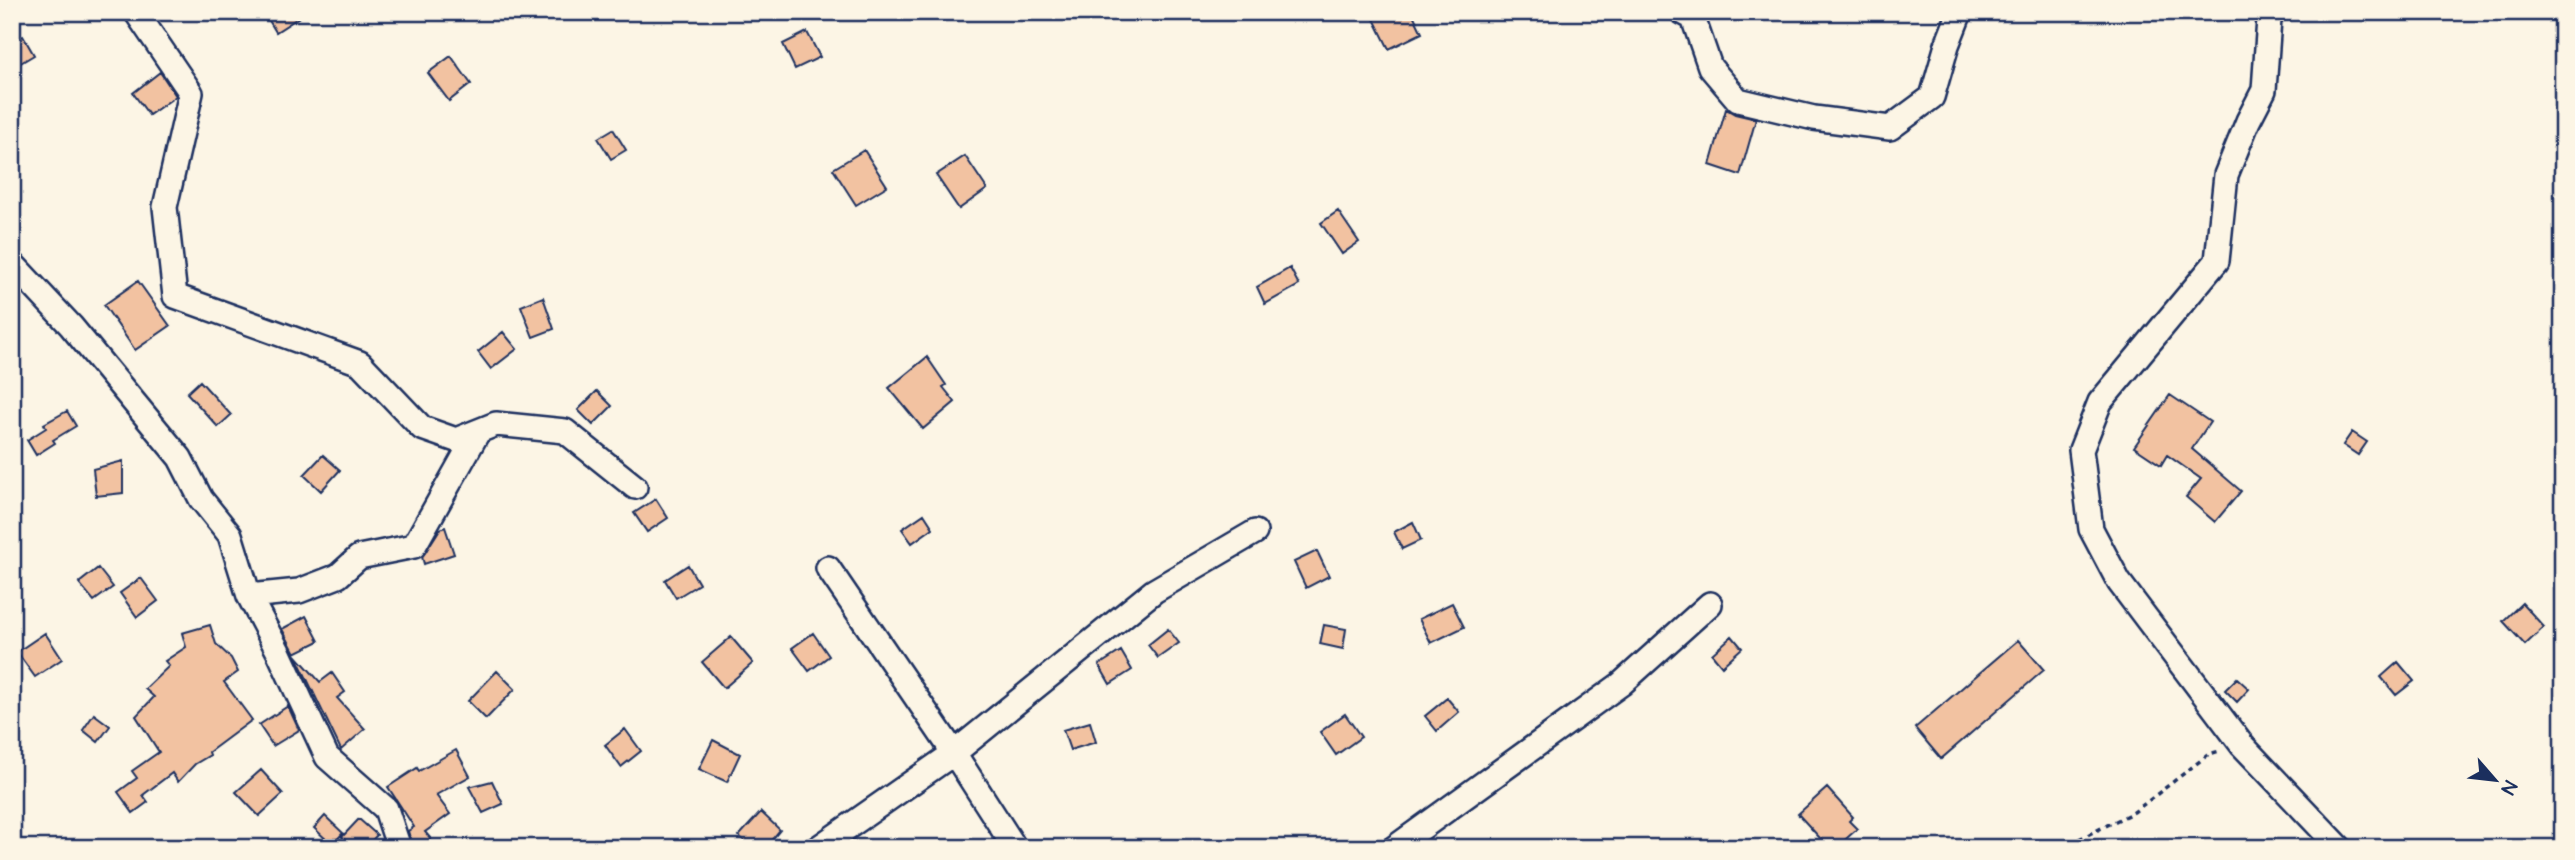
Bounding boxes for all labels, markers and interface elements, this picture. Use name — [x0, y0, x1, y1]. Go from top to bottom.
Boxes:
north arrow — [2460, 744, 2530, 814]
text: N — [2494, 776, 2523, 799]

